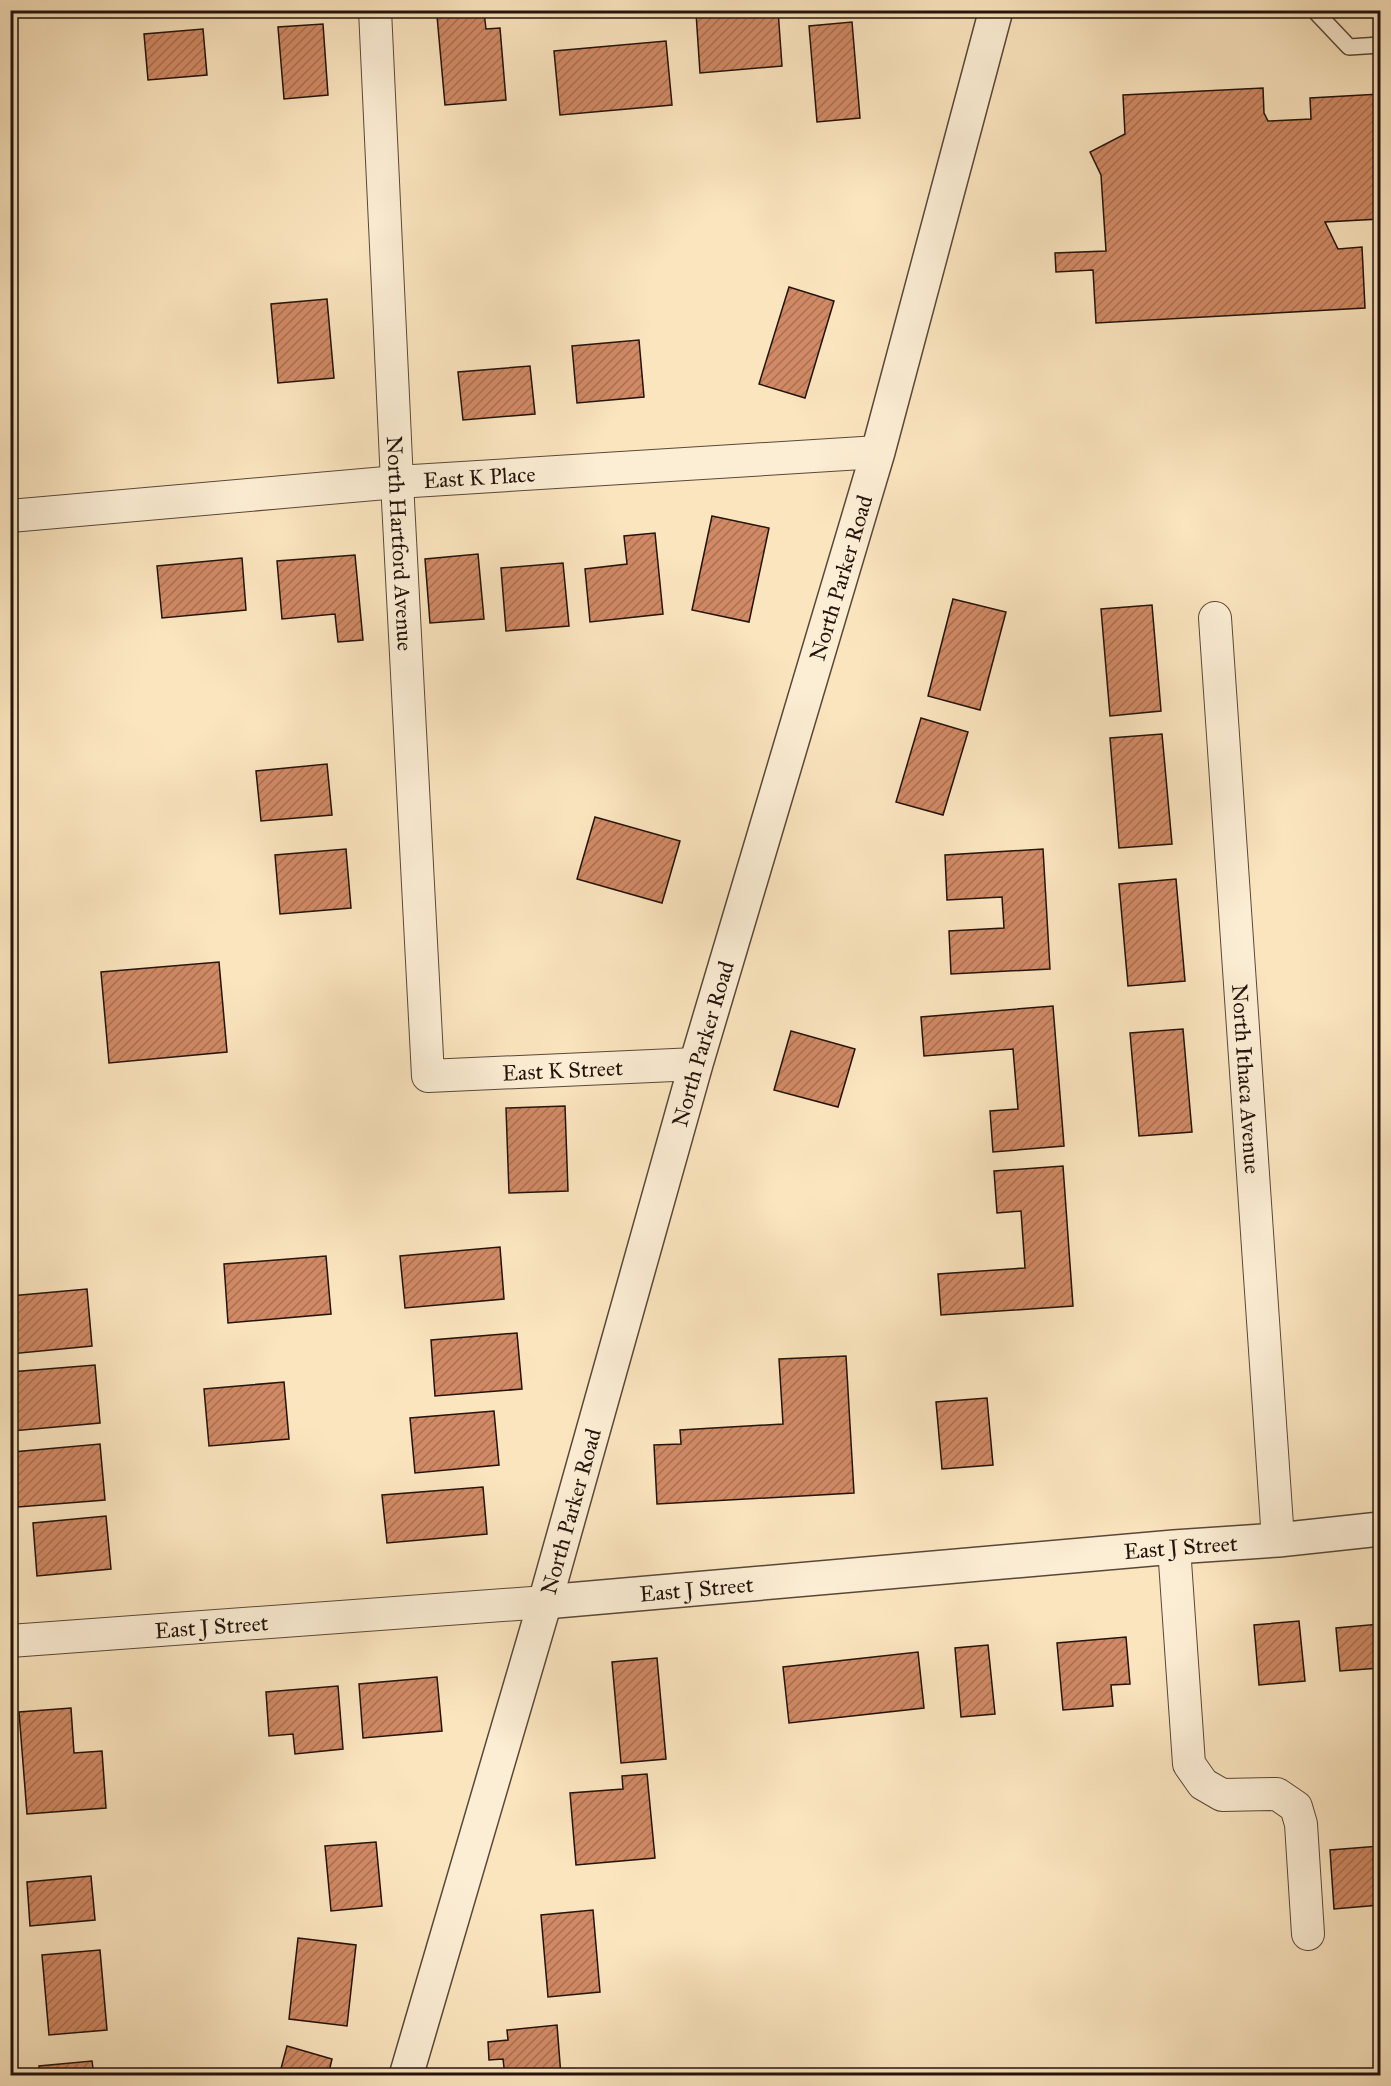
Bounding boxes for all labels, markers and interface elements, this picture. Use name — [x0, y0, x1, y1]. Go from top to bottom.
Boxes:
street label: North Hartford Avenue — [381, 435, 419, 652]
street label: East K Place — [423, 460, 536, 494]
street label: North Parker Road — [804, 492, 878, 664]
street label: North Parker Road — [666, 958, 740, 1130]
street label: North Ithaca Avenue — [1226, 983, 1266, 1175]
street label: East K Street — [502, 1054, 624, 1087]
street label: North Parker Road — [535, 1426, 607, 1598]
street label: East J Street — [1123, 1530, 1239, 1565]
street label: East J Street — [639, 1571, 755, 1608]
street label: East J Street — [154, 1609, 270, 1644]

